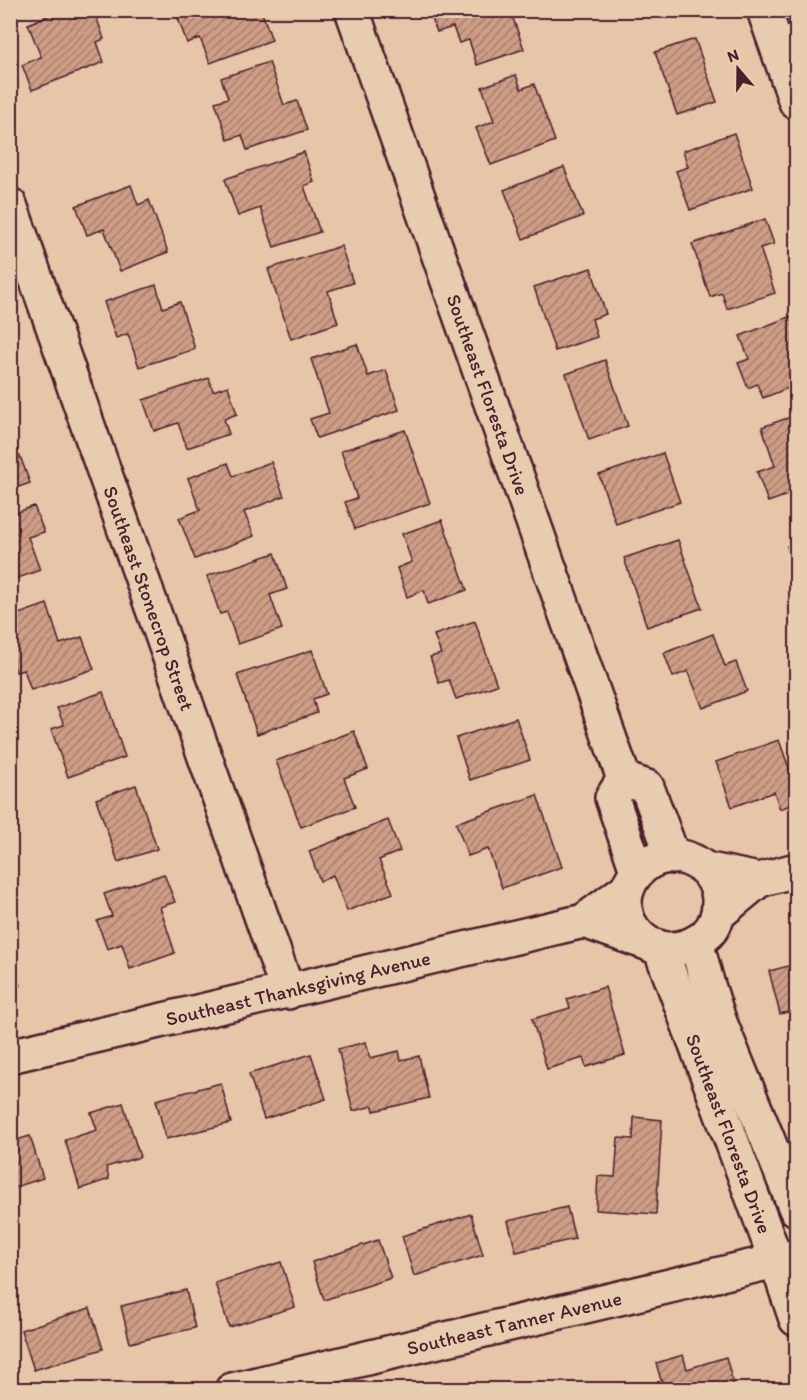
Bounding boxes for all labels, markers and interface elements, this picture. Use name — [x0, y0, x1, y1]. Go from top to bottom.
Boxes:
north arrow — [708, 39, 768, 99]
text: N — [725, 45, 741, 66]
street label: Southeast Floresta Drive — [441, 291, 535, 498]
street label: Southeast Stonecrop Street — [98, 483, 200, 714]
street label: Southeast Thanksgiving Avenue — [163, 946, 433, 1031]
street label: Southeast Floresta Drive — [681, 1030, 777, 1237]
street label: Southeast Tanner Avenue — [404, 1286, 624, 1360]

